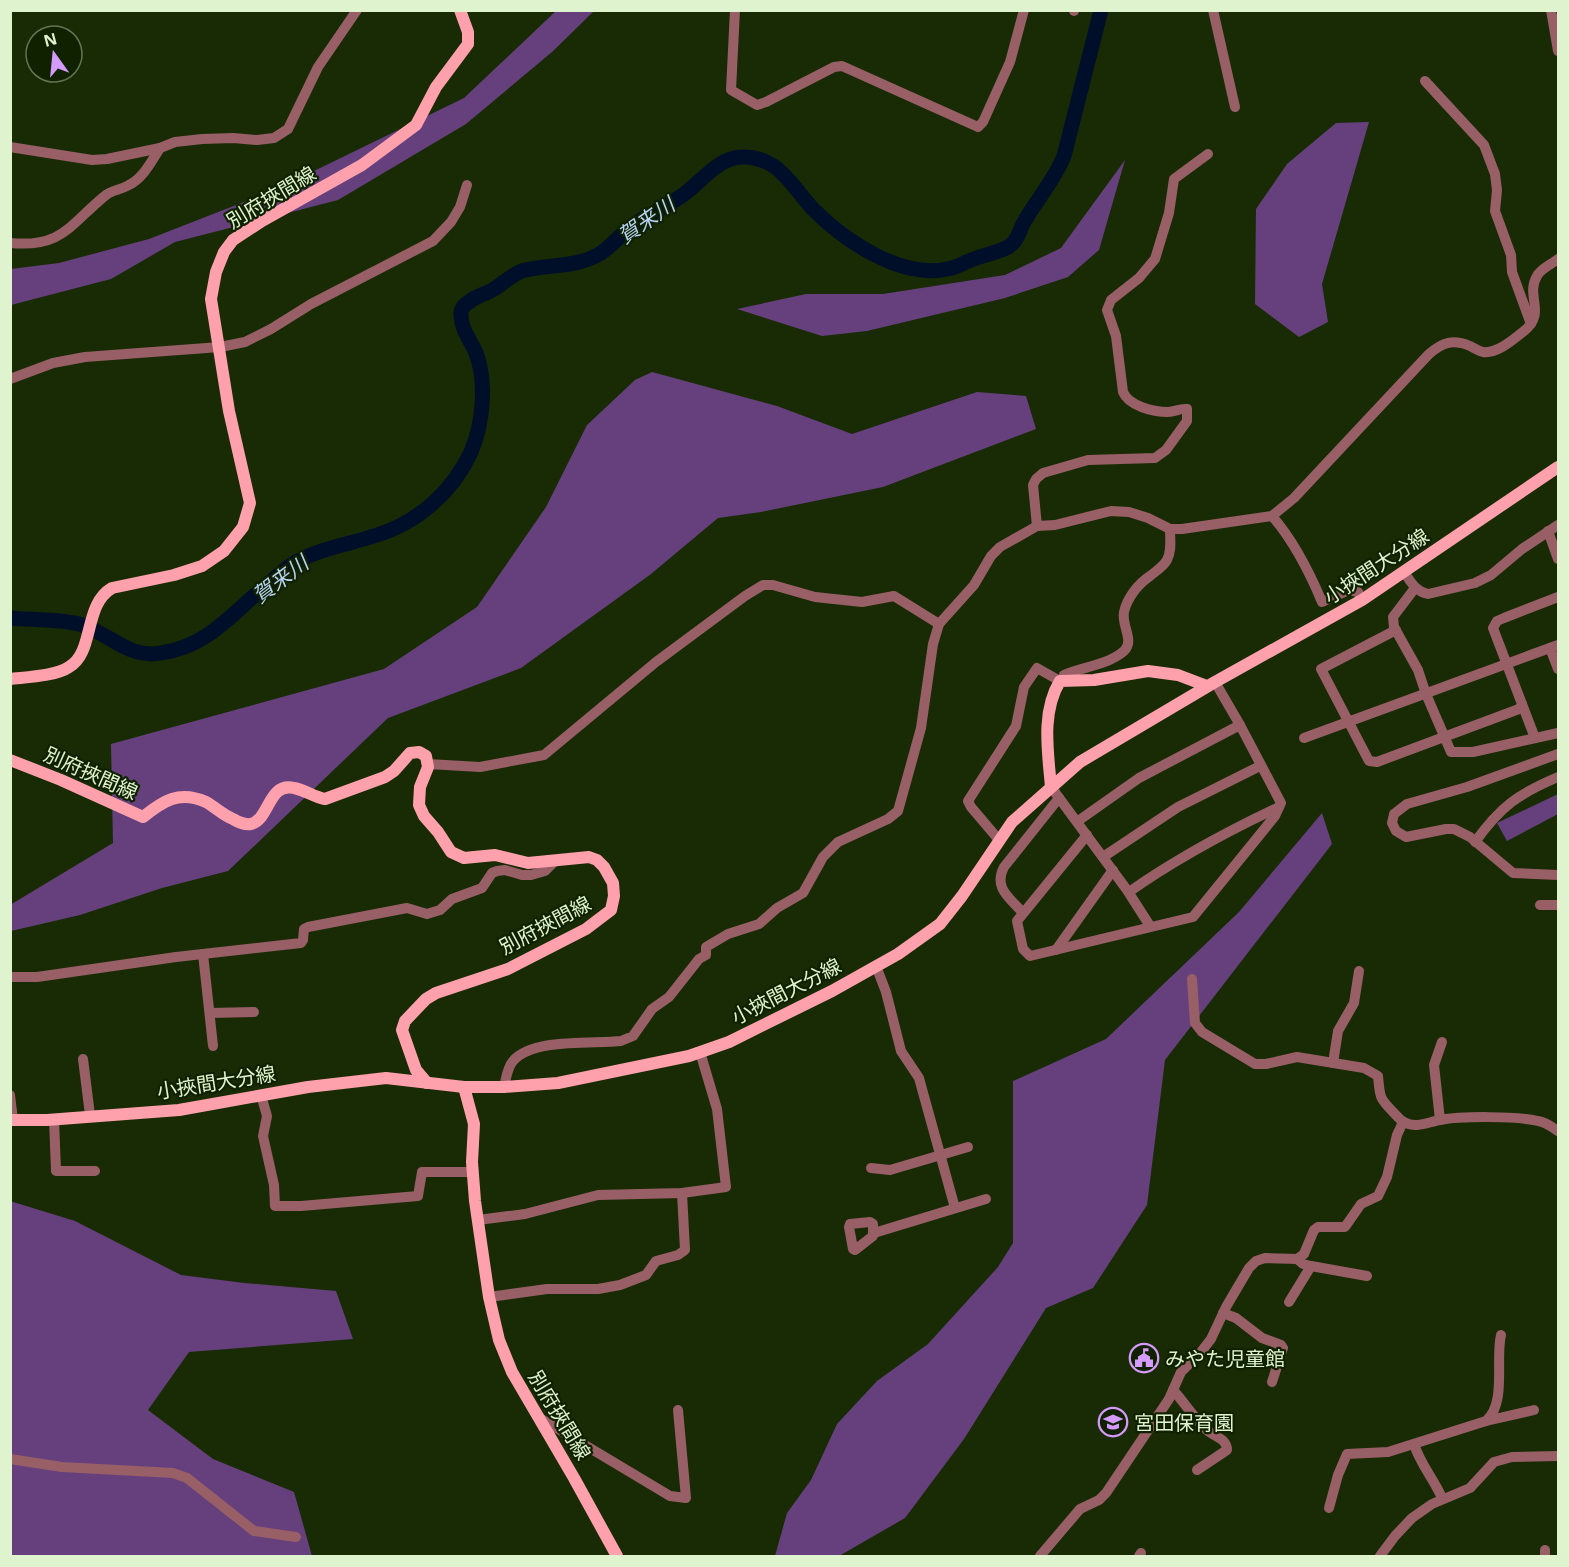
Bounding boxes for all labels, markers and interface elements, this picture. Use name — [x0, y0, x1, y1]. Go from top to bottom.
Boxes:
north arrow — [24, 24, 84, 84]
text: N — [41, 27, 59, 52]
street label: 別府挾間線 — [221, 160, 321, 234]
water label: 賀来川 — [612, 189, 681, 250]
street label: 小挾間大分線 — [1318, 522, 1434, 610]
water label: 賀来川 — [246, 548, 315, 609]
street label: 別府挾間線 — [40, 740, 142, 806]
street label: 別府挾間線 — [495, 890, 595, 960]
street label: 小挾間大分線 — [726, 952, 846, 1030]
street label: 小挾間大分線 — [155, 1059, 277, 1105]
public building icon: みやた児童館 — [1128, 1342, 1160, 1374]
place label: みやた児童館 — [1165, 1345, 1285, 1372]
street label: 別府挾間線 — [523, 1365, 597, 1465]
school or university icon: 宮田保育園 — [1097, 1406, 1129, 1438]
place label: 宮田保育園 — [1134, 1409, 1234, 1436]

